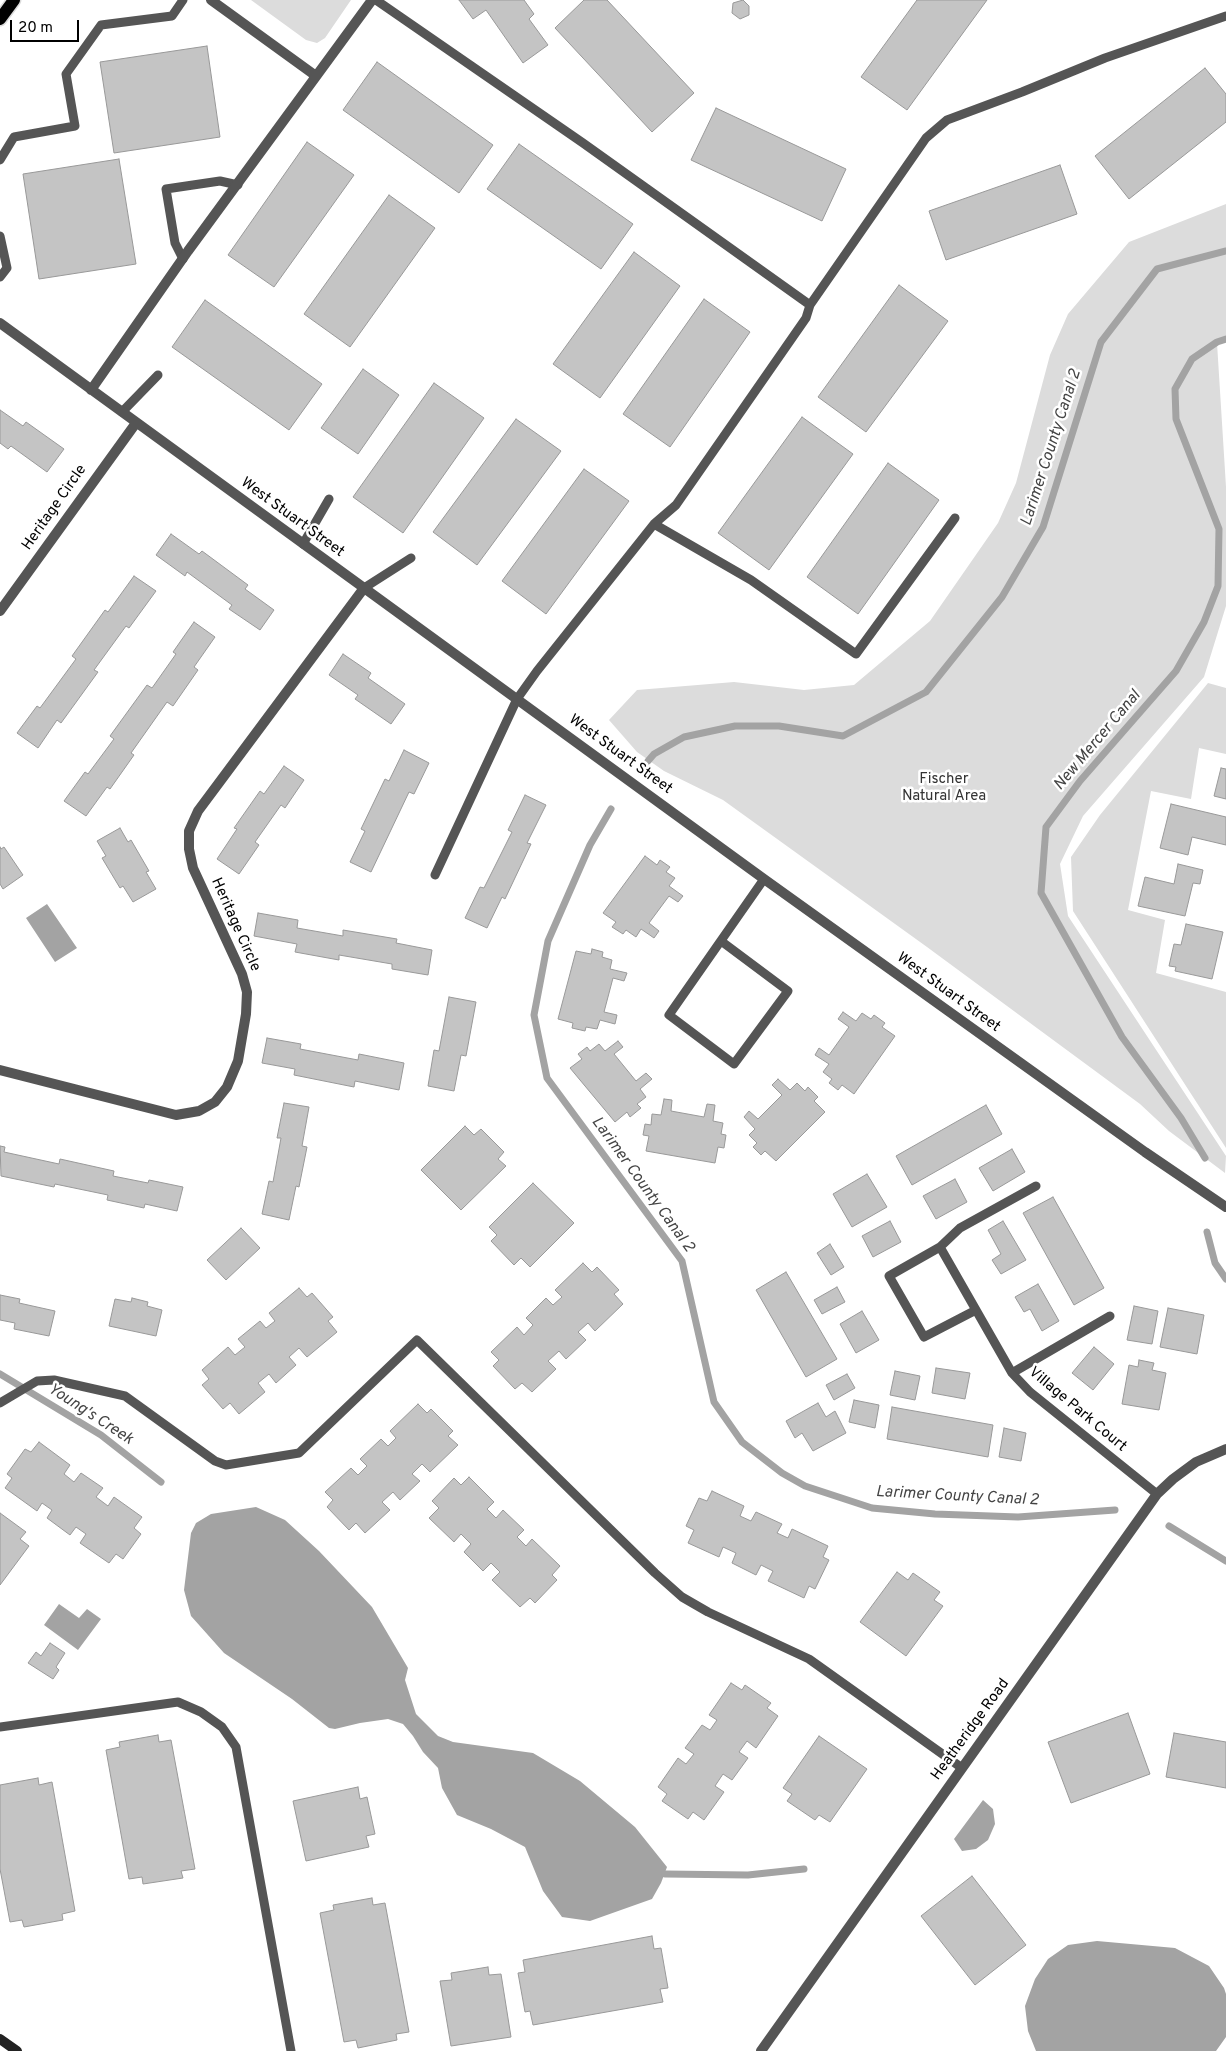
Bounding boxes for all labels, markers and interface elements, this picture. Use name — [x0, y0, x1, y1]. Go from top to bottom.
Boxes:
scale bar — [12, 10, 81, 42]
text: 20 m — [18, 19, 53, 38]
water label: Larimer County Canal 2 — [1018, 368, 1086, 528]
street label: Heritage Circle — [19, 462, 91, 554]
street label: West Stuart Street — [237, 474, 347, 562]
water label: New Mercer Canal — [1051, 687, 1145, 795]
street label: West Stuart Street — [565, 711, 675, 799]
park label: Fischer Natural Area — [902, 771, 986, 806]
street label: Heritage Circle — [206, 875, 264, 975]
street label: West Stuart Street — [893, 949, 1003, 1037]
water label: Larimer County Canal 2 — [586, 1114, 698, 1256]
street label: Village Park Court — [1024, 1364, 1130, 1456]
water label: Young's Creek — [44, 1380, 136, 1450]
water label: Larimer County Canal 2 — [875, 1483, 1039, 1511]
street label: Heatheridge Road — [928, 1676, 1014, 1784]

